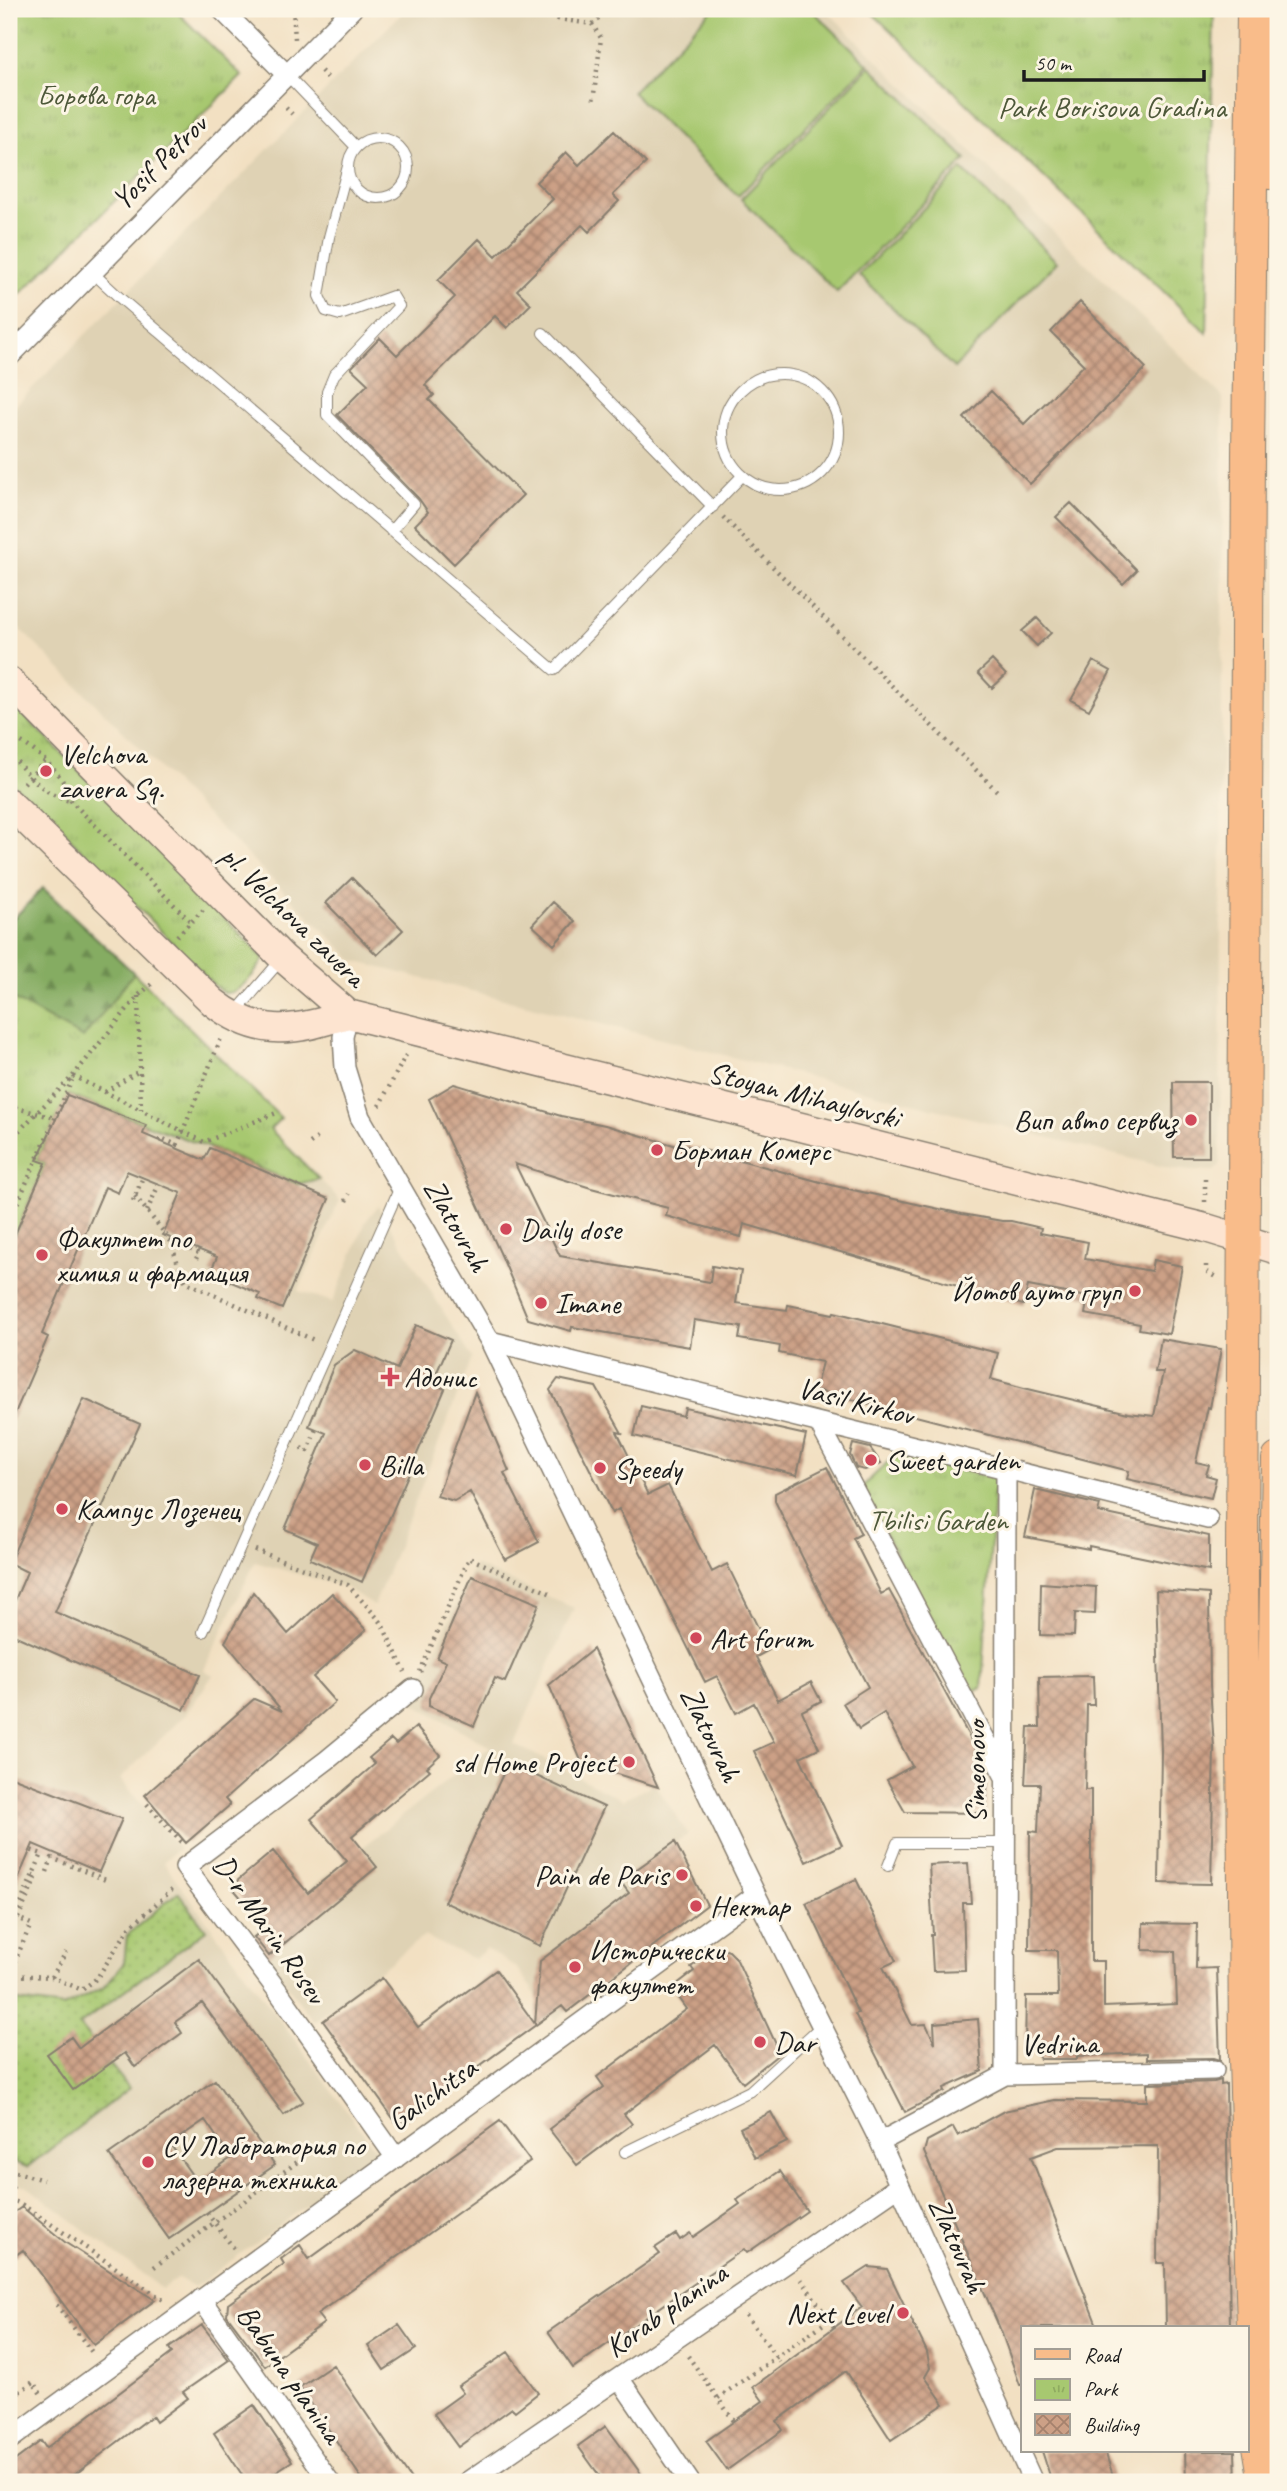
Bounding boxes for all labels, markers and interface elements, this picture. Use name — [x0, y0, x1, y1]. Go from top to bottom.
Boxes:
scale bar — [1024, 38, 1205, 82]
text: 50 m — [1035, 50, 1073, 76]
park label: Борова гора — [37, 76, 157, 114]
park label: Park Borisova Gradina — [998, 88, 1228, 126]
street label: Yosif Petrov — [103, 105, 216, 218]
place label: Velchova zavera Sq. — [60, 735, 164, 807]
marker: Velchova zavera Sq. — [38, 763, 54, 779]
street label: pl. Velchova zavera — [212, 837, 376, 997]
street label: Stoyan Mihaylovski — [705, 1053, 907, 1138]
place label: Вип авто сервиз — [1014, 1101, 1180, 1139]
marker: Вип авто сервиз — [1183, 1112, 1199, 1128]
place label: Борман Комерс — [671, 1131, 832, 1169]
marker: Борман Комерс — [649, 1142, 665, 1158]
street label: Zlatovrah — [415, 1172, 499, 1279]
place label: Daily dose — [520, 1210, 623, 1248]
place label: Факултет по химия и фармация — [56, 1219, 250, 1291]
marker: Daily dose — [498, 1221, 514, 1237]
marker: Факултет по химия и фармация — [34, 1247, 50, 1263]
place label: Йотов ауто груп — [951, 1272, 1123, 1310]
marker: Йотов ауто груп — [1127, 1283, 1143, 1299]
place label: Imane — [555, 1284, 622, 1322]
marker: Imane — [533, 1295, 549, 1311]
place label: Адонис — [404, 1358, 478, 1396]
street label: Vasil Kirkov — [794, 1368, 920, 1434]
marker: Адонис — [382, 1369, 398, 1385]
place label: Sweet garden — [885, 1441, 1021, 1479]
place label: Billa — [379, 1446, 425, 1484]
place label: Speedy — [614, 1449, 684, 1487]
marker: Sweet garden — [863, 1452, 879, 1468]
marker: Billa — [357, 1457, 373, 1473]
marker: Speedy — [592, 1460, 608, 1476]
place label: Кампус Лозенец — [76, 1490, 242, 1528]
marker: Кампус Лозенец — [54, 1501, 70, 1517]
park label: Tbilisi Garden — [868, 1501, 1009, 1539]
place label: Art forum — [710, 1619, 814, 1657]
marker: Art forum — [688, 1630, 704, 1646]
street label: Zlatovrah — [672, 1680, 751, 1789]
street label: Simeonovo — [956, 1717, 994, 1823]
place label: sd Home Project — [452, 1743, 618, 1781]
marker: sd Home Project — [621, 1754, 637, 1770]
street label: D-r Marin Rusev — [205, 1847, 336, 2012]
place label: Pain de Paris — [535, 1856, 671, 1894]
marker: Pain de Paris — [674, 1867, 690, 1883]
place label: Нектар — [710, 1887, 791, 1925]
marker: Нектар — [688, 1898, 704, 1914]
place label: Исторически факултет — [589, 1931, 726, 2003]
marker: Исторически факултет — [567, 1959, 583, 1975]
place label: Dar — [774, 2023, 818, 2061]
street label: Vedrina — [1020, 2024, 1101, 2064]
marker: Dar — [752, 2034, 768, 2050]
street label: Galichitsa — [380, 2048, 486, 2139]
place label: СУ Лаборатория по лазерна техника — [162, 2126, 366, 2198]
marker: СУ Лаборатория по лазерна техника — [140, 2154, 156, 2170]
street label: Zlatovrah — [920, 2191, 996, 2300]
street label: Korab planina — [598, 2253, 736, 2366]
place label: Next Level — [786, 2294, 894, 2332]
street label: Babuna planina — [228, 2297, 353, 2453]
marker: Next Level — [895, 2305, 911, 2321]
legend — [1021, 2326, 1248, 2452]
text: Road — [1084, 2342, 1123, 2368]
text: Park — [1084, 2376, 1119, 2402]
text: Building — [1084, 2412, 1141, 2438]

